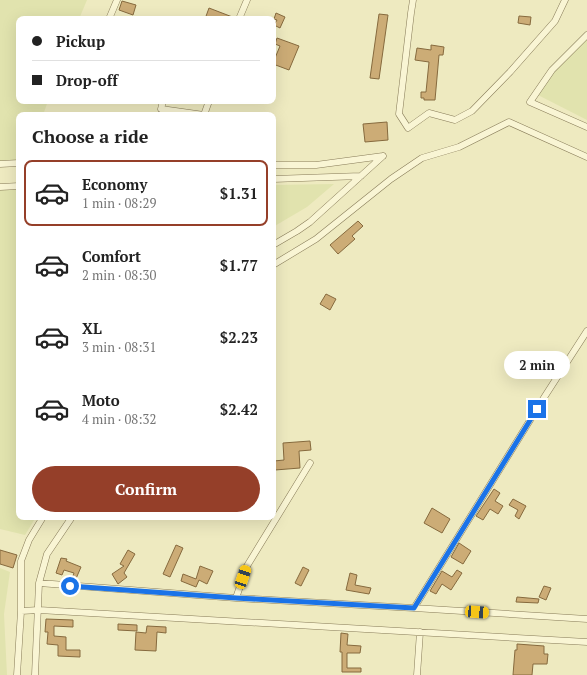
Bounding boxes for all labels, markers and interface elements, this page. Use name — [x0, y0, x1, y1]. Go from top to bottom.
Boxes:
text: Pickup — [56, 31, 105, 51]
text: Drop-off — [56, 70, 118, 90]
text: Choose a ride — [32, 124, 148, 148]
text: Economy — [82, 174, 147, 194]
icon: car — [34, 175, 70, 211]
text: $1.31 — [220, 183, 258, 203]
text: 1 min · 08:29 — [82, 194, 156, 212]
text: Comfort — [82, 246, 141, 266]
icon: car — [34, 247, 70, 283]
text: $1.77 — [220, 255, 258, 275]
text: 2 min · 08:30 — [82, 266, 156, 284]
text: XL — [82, 318, 102, 338]
icon: car — [34, 319, 70, 355]
text: $2.23 — [220, 327, 258, 347]
text: 3 min · 08:31 — [82, 338, 156, 356]
callout: 2 min — [504, 351, 570, 379]
text: 2 min — [519, 356, 555, 374]
text: Moto — [82, 390, 120, 410]
icon: car — [34, 391, 70, 427]
text: $2.42 — [220, 399, 258, 419]
route end — [528, 400, 546, 418]
text: 4 min · 08:32 — [82, 410, 156, 428]
button: Confirm — [32, 466, 260, 512]
car — [233, 564, 253, 590]
route start — [61, 577, 79, 595]
car — [465, 605, 489, 619]

